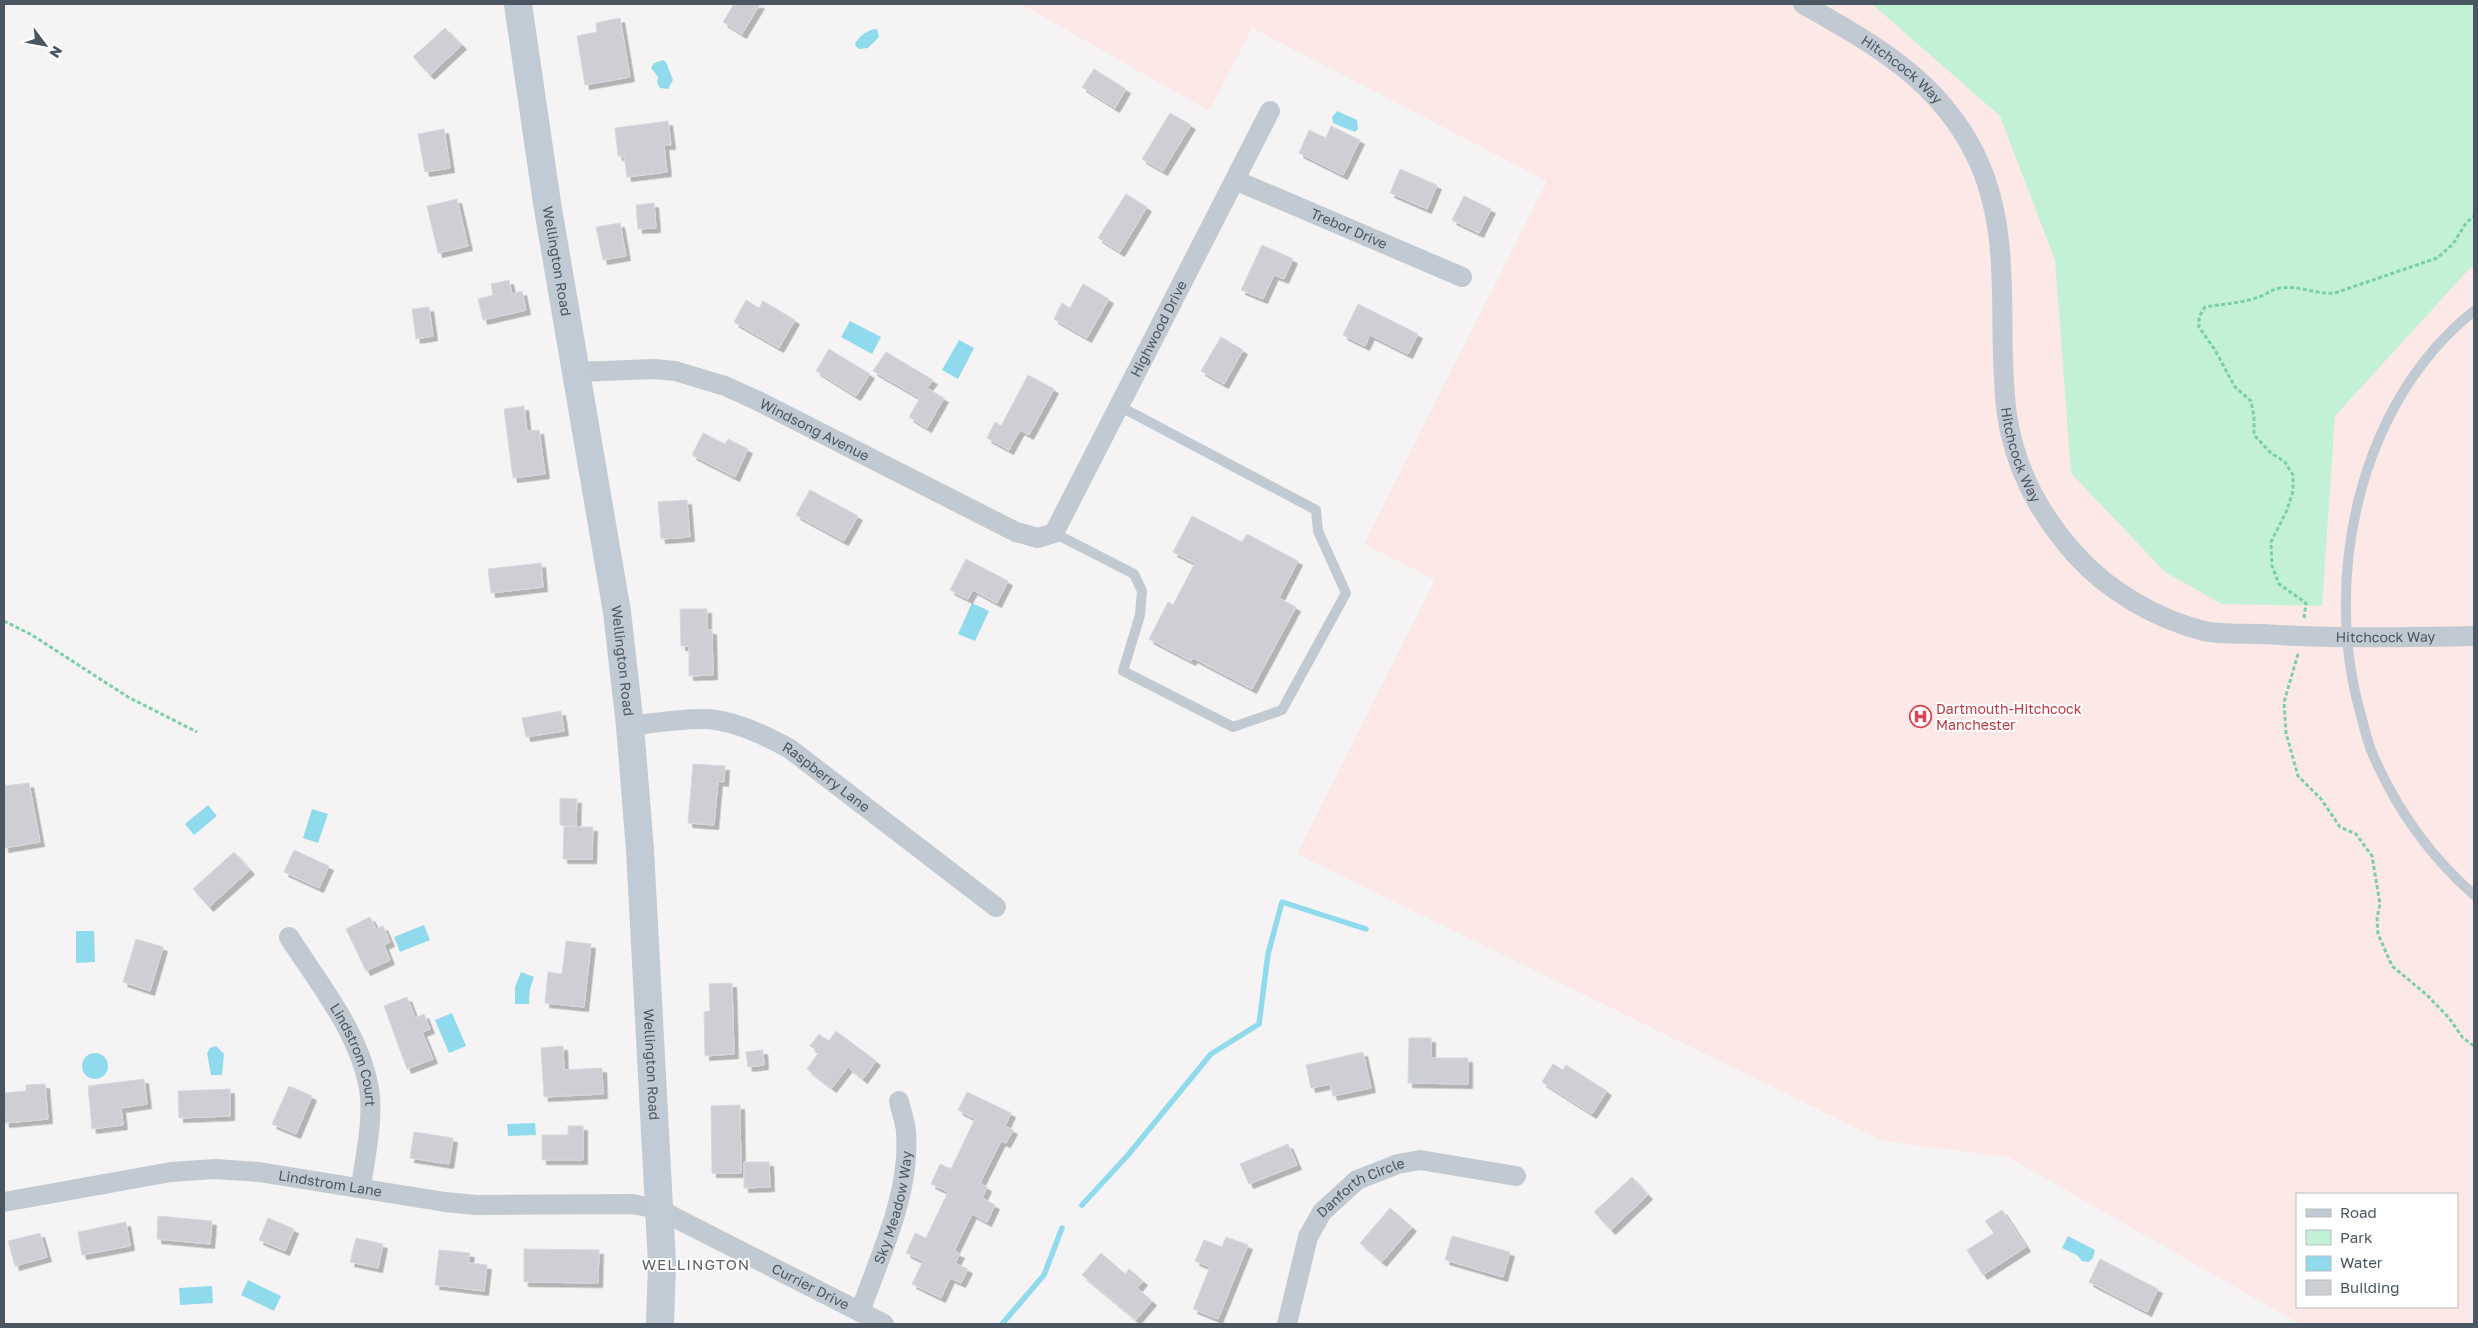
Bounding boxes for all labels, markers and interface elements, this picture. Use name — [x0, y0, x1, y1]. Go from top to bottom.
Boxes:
north arrow — [20, 20, 70, 70]
street label: Hitchcock Way — [1858, 31, 1947, 107]
text: N — [46, 43, 66, 61]
street label: Trebor Drive — [1308, 204, 1390, 252]
street label: Wellington Road — [540, 205, 575, 317]
street label: Highwood Drive — [1126, 277, 1190, 380]
street label: Windsong Avenue — [757, 394, 872, 464]
street label: Hitchcock Way — [1998, 406, 2045, 505]
street label: Wellington Road — [608, 604, 638, 717]
street label: Hitchcock Way — [2335, 628, 2436, 645]
place label: Dartmouth-Hitchcock Manchester — [1936, 700, 2082, 733]
hospital icon: Dartmouth-Hitchcock Manchester — [1908, 705, 1932, 729]
street label: Raspberry Lane — [780, 738, 874, 815]
street label: Lindstrom Court — [327, 1000, 379, 1107]
street label: Wellington Road — [640, 1008, 663, 1121]
street label: Sky Meadow Way — [870, 1150, 914, 1266]
street label: Danforth Circle — [1313, 1154, 1406, 1221]
street label: Lindstrom Lane — [277, 1166, 383, 1200]
legend — [2296, 1193, 2458, 1308]
text: Road — [2340, 1203, 2377, 1221]
text: Park — [2340, 1228, 2373, 1246]
text: Water — [2340, 1253, 2383, 1271]
district label: WELLINGTON — [642, 1255, 750, 1273]
street label: Currier Drive — [769, 1259, 852, 1313]
text: Building — [2340, 1278, 2400, 1296]

